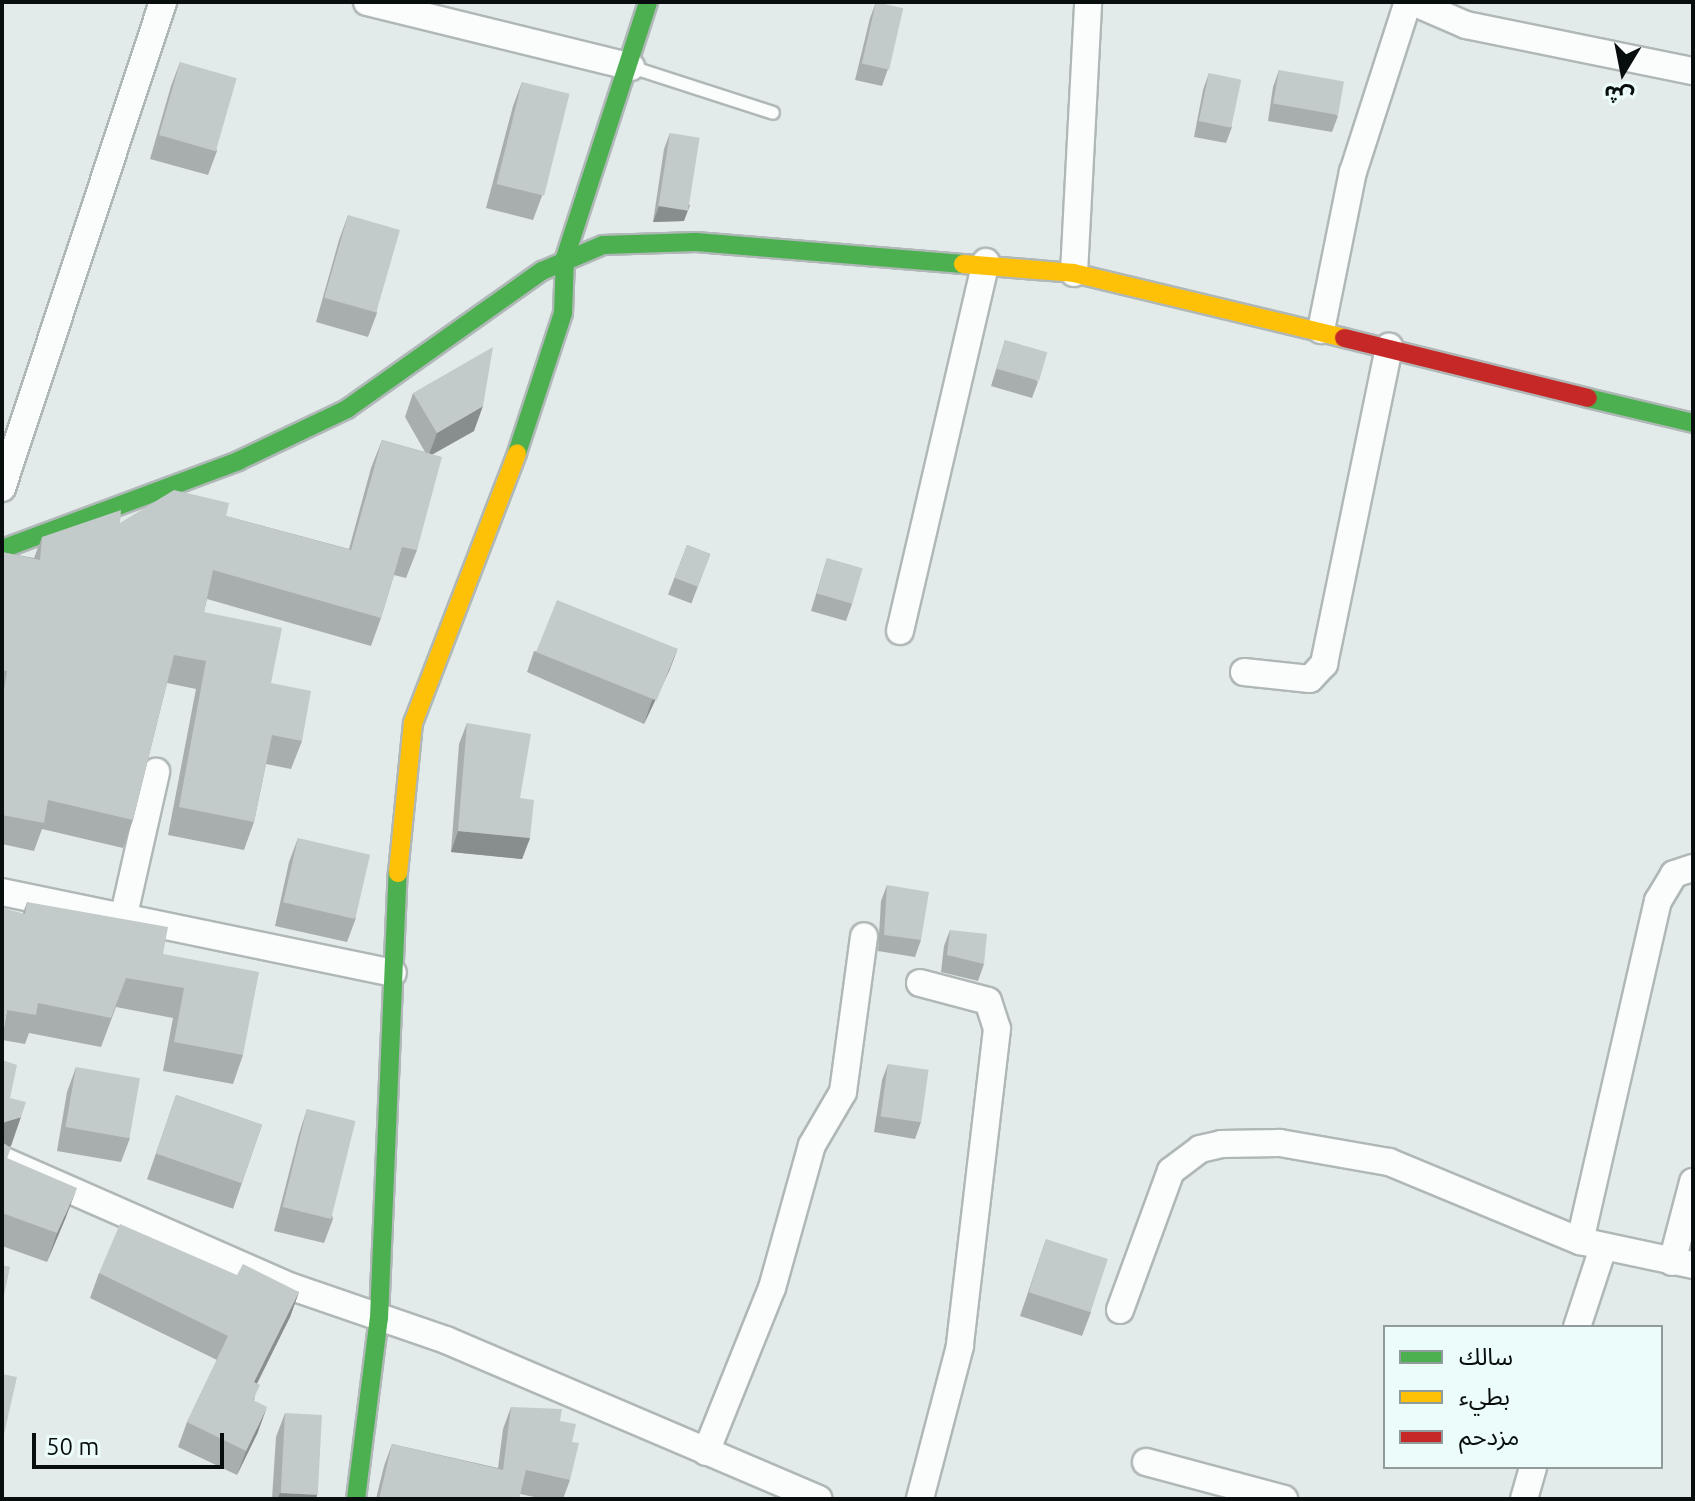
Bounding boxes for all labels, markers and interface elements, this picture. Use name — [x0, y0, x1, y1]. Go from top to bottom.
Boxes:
north arrow — [1583, 32, 1663, 112]
text: ش — [1602, 81, 1636, 111]
legend — [1383, 1325, 1663, 1469]
text: سالك — [1459, 1343, 1513, 1370]
text: بطيء — [1459, 1383, 1510, 1410]
scale bar — [36, 1417, 228, 1467]
text: مزدحم — [1459, 1423, 1519, 1450]
text: 50 m — [46, 1433, 99, 1460]

